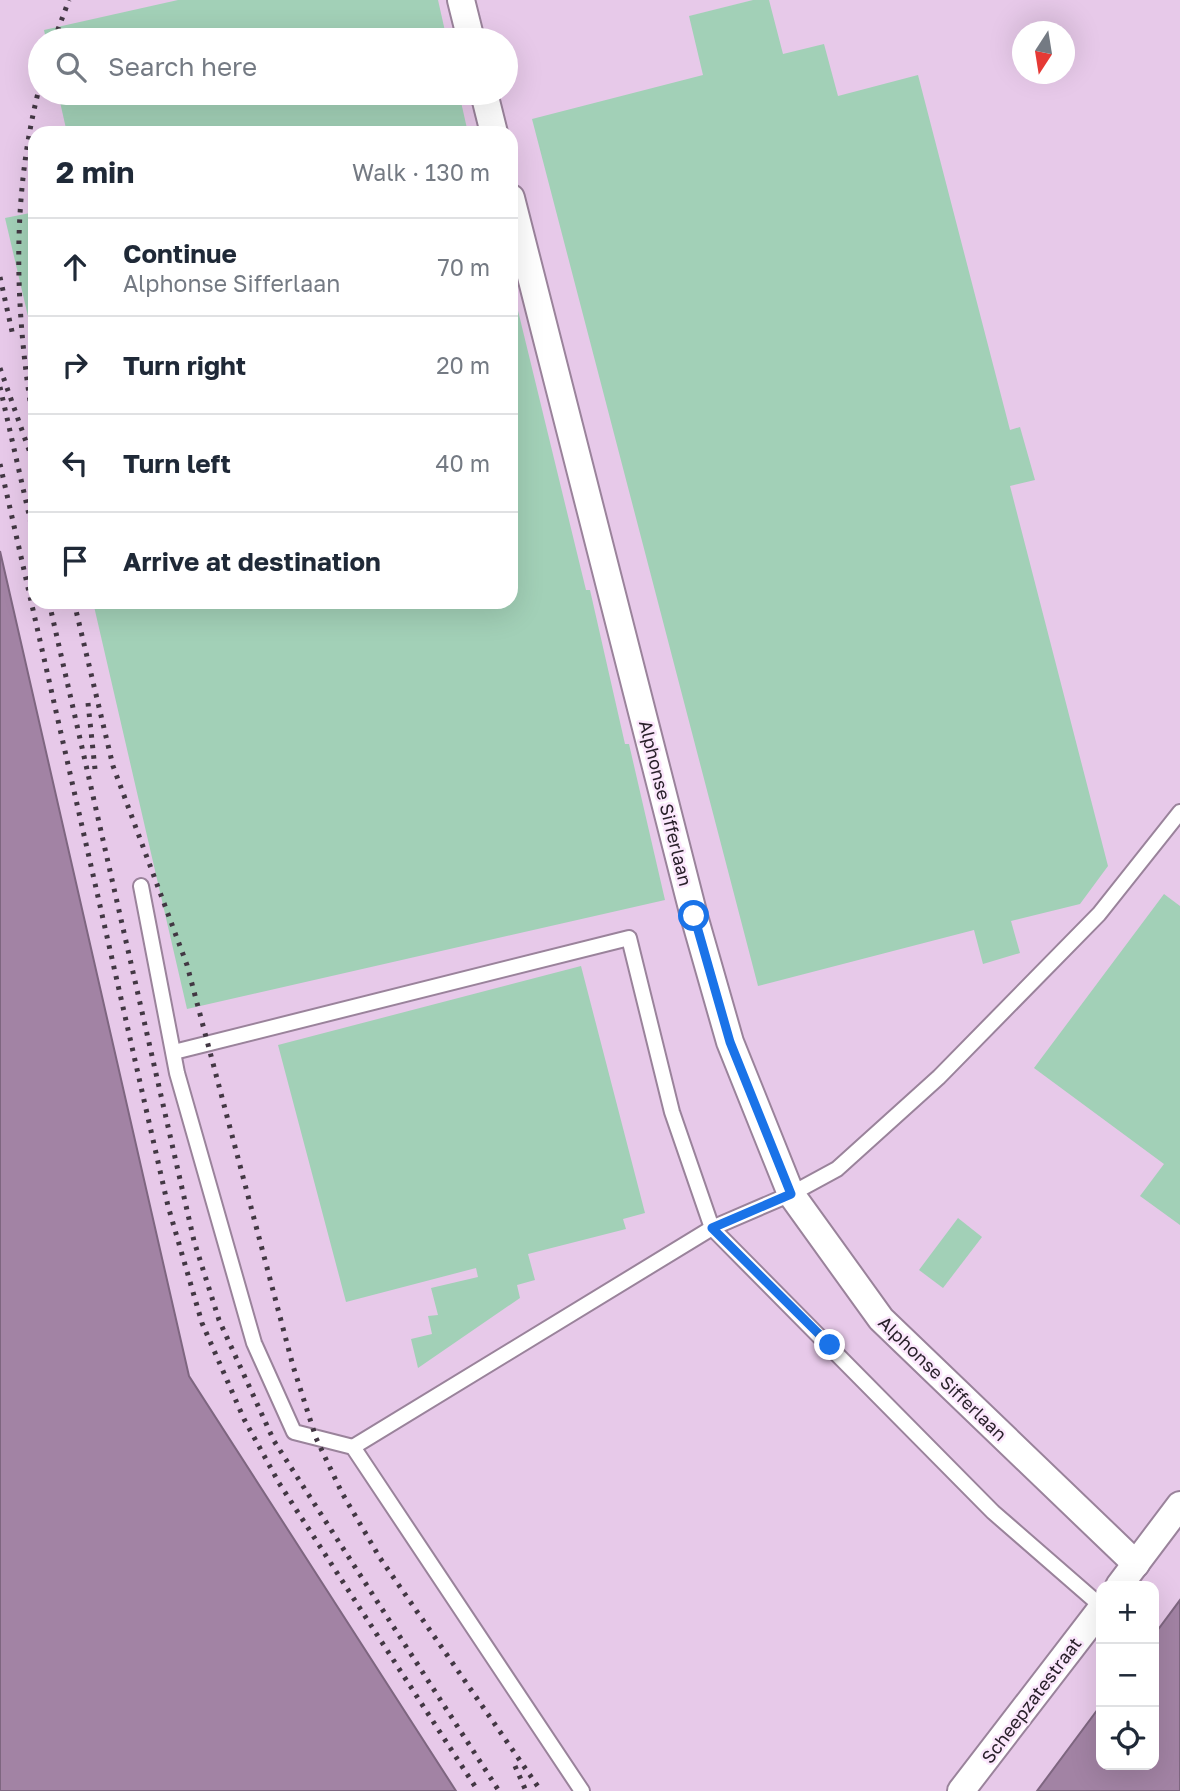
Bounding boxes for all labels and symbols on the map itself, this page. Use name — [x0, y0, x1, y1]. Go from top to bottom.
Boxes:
north arrow — [1012, 21, 1075, 84]
street label: Alphonse Sifferlaan — [635, 718, 697, 888]
route start — [678, 900, 709, 931]
street label: Alphonse Sifferlaan — [874, 1311, 1012, 1445]
route end — [814, 1329, 845, 1360]
street label: Scheepzatestraat — [976, 1633, 1086, 1767]

